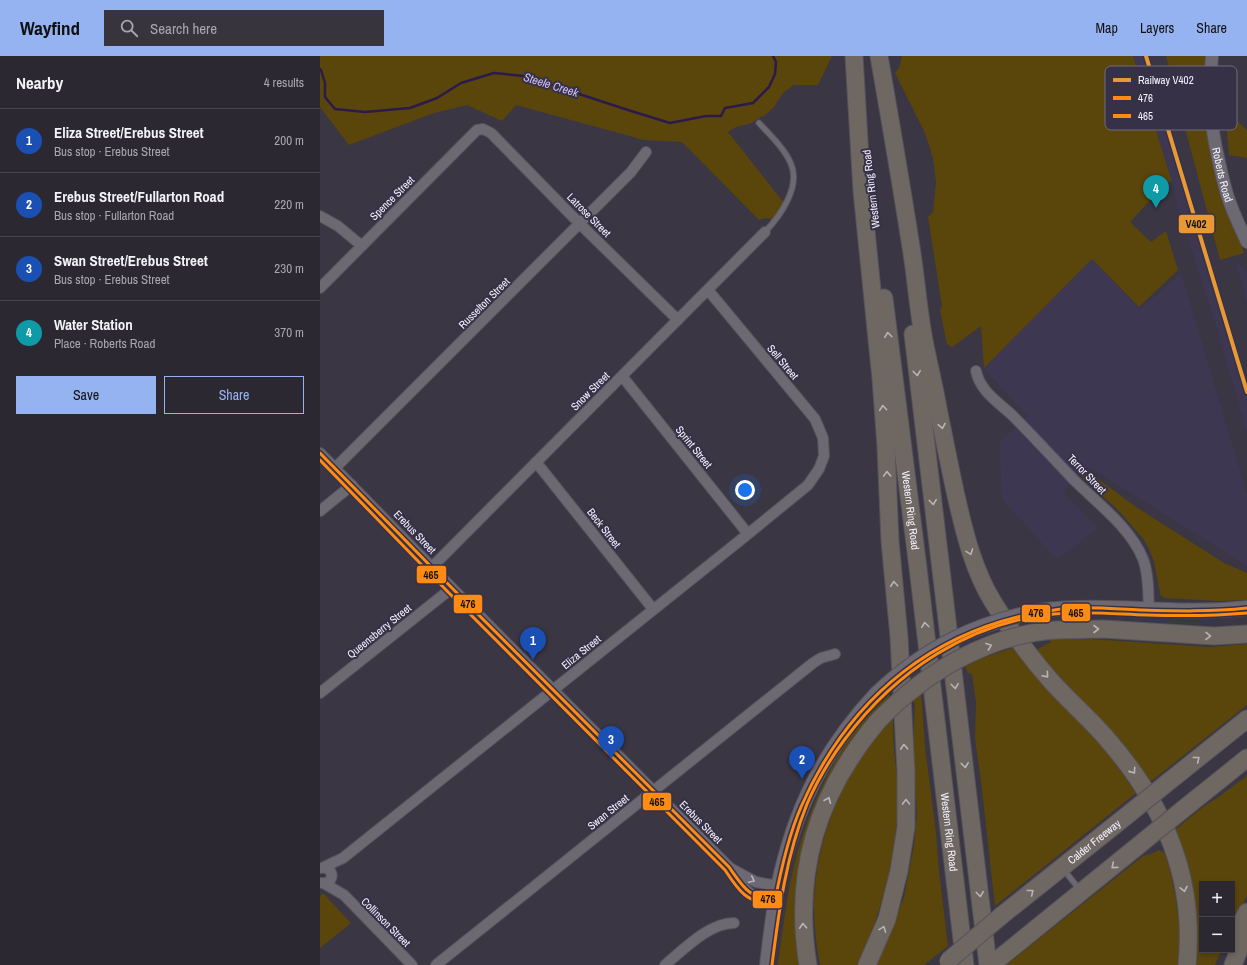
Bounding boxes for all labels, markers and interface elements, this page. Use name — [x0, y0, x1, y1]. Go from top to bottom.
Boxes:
search box — [104, 10, 384, 46]
text: Wayfind — [20, 15, 80, 41]
icon: search — [118, 17, 140, 39]
text: Search here — [150, 18, 217, 39]
text: Map — [1096, 19, 1118, 37]
text: Layers — [1140, 19, 1174, 37]
text: Share — [1196, 19, 1227, 37]
legend — [1105, 66, 1237, 130]
water label: Steele Creek — [521, 69, 582, 101]
text: Nearby — [16, 71, 63, 94]
text: Railway V402 — [1138, 73, 1194, 87]
text: 4 results — [264, 74, 304, 91]
text: 476 — [1138, 91, 1153, 105]
text: 465 — [1138, 109, 1153, 123]
text: Eliza Street/Erebus Street — [54, 122, 204, 143]
text: 1 — [26, 132, 32, 149]
text: 200 m — [274, 132, 304, 149]
text: Bus stop · Erebus Street — [54, 143, 170, 160]
street label: Roberts Road — [1209, 146, 1236, 204]
street label: Western Ring Road — [859, 149, 883, 229]
street label: Spence Street — [367, 172, 418, 223]
pin: 4 — [1143, 175, 1169, 208]
text: Erebus Street/Fullarton Road — [54, 186, 224, 207]
street label: Latrose Street — [564, 190, 614, 240]
text: 2 — [26, 196, 32, 213]
text: 220 m — [274, 196, 304, 213]
text: Bus stop · Fullarton Road — [54, 207, 174, 224]
line badge: V402 — [1178, 214, 1215, 234]
text: V402 — [1185, 217, 1207, 231]
text: Swan Street/Erebus Street — [54, 250, 208, 271]
text: 3 — [26, 260, 32, 277]
text: 230 m — [274, 260, 304, 277]
text: Bus stop · Erebus Street — [54, 271, 170, 288]
street label: Russelton Street — [455, 274, 513, 332]
text: Water Station — [54, 314, 133, 335]
text: 4 — [26, 324, 32, 341]
text: 370 m — [274, 324, 304, 341]
one-way arrow — [884, 332, 893, 338]
text: Place · Roberts Road — [54, 335, 155, 352]
street label: Sell Street — [764, 342, 802, 383]
street label: Snow Street — [568, 368, 613, 413]
one-way arrow — [913, 370, 922, 376]
button: Save — [16, 376, 156, 414]
button: Share — [164, 376, 304, 414]
one-way arrow — [879, 405, 888, 411]
street label: Sprint Street — [673, 423, 716, 471]
one-way arrow — [937, 423, 945, 429]
street label: Terror Street — [1065, 451, 1110, 497]
street label: Western Ring Road — [899, 470, 923, 551]
one-way arrow — [883, 471, 892, 477]
your location — [735, 480, 755, 500]
one-way arrow — [928, 499, 937, 505]
street label: Beck Street — [584, 505, 624, 551]
street label: Erebus Street — [391, 507, 440, 557]
one-way arrow — [966, 549, 974, 556]
line badge: 465 — [416, 565, 447, 584]
text: 465 — [423, 568, 439, 582]
one-way arrow — [890, 581, 899, 587]
line badge: 476 — [453, 594, 483, 614]
text: 476 — [460, 597, 476, 611]
street label: Queensberry Street — [344, 600, 414, 661]
line badge: 465 — [1061, 603, 1091, 622]
line badge: 476 — [1021, 604, 1051, 623]
text: 476 — [1028, 606, 1044, 620]
text: 465 — [1068, 606, 1084, 620]
one-way arrow — [921, 622, 930, 628]
one-way arrow — [1093, 625, 1099, 633]
pin: 1 — [520, 627, 546, 660]
street label: Eliza Street — [558, 632, 604, 672]
one-way arrow — [1205, 632, 1211, 640]
one-way arrow — [986, 642, 993, 650]
one-way arrow — [1041, 670, 1048, 677]
one-way arrow — [951, 683, 960, 689]
pin: 3 — [598, 726, 624, 759]
one-way arrow — [900, 744, 909, 750]
pin: 2 — [789, 746, 815, 779]
one-way arrow — [1193, 756, 1200, 763]
one-way arrow — [960, 762, 969, 768]
one-way arrow — [1128, 767, 1136, 774]
street label: Swan Street — [585, 791, 632, 833]
line badge: 465 — [642, 792, 672, 811]
street label: Western Ring Road — [938, 792, 961, 872]
text: 465 — [649, 795, 665, 809]
one-way arrow — [823, 796, 831, 803]
street label: Erebus Street — [677, 798, 726, 847]
one-way arrow — [902, 799, 910, 805]
street label: Calder Freeway — [1065, 816, 1124, 867]
one-way arrow — [1112, 861, 1119, 868]
one-way arrow — [748, 875, 756, 883]
map controls — [1199, 881, 1235, 953]
button: + — [1199, 881, 1235, 917]
one-way arrow — [1179, 886, 1187, 893]
line badge: 476 — [752, 890, 783, 909]
one-way arrow — [1027, 890, 1034, 897]
one-way arrow — [975, 891, 984, 897]
text: 476 — [760, 892, 776, 906]
street label: Collinson Street — [358, 894, 414, 950]
button: − — [1199, 917, 1235, 953]
one-way arrow — [799, 923, 808, 929]
one-way arrow — [878, 926, 886, 933]

